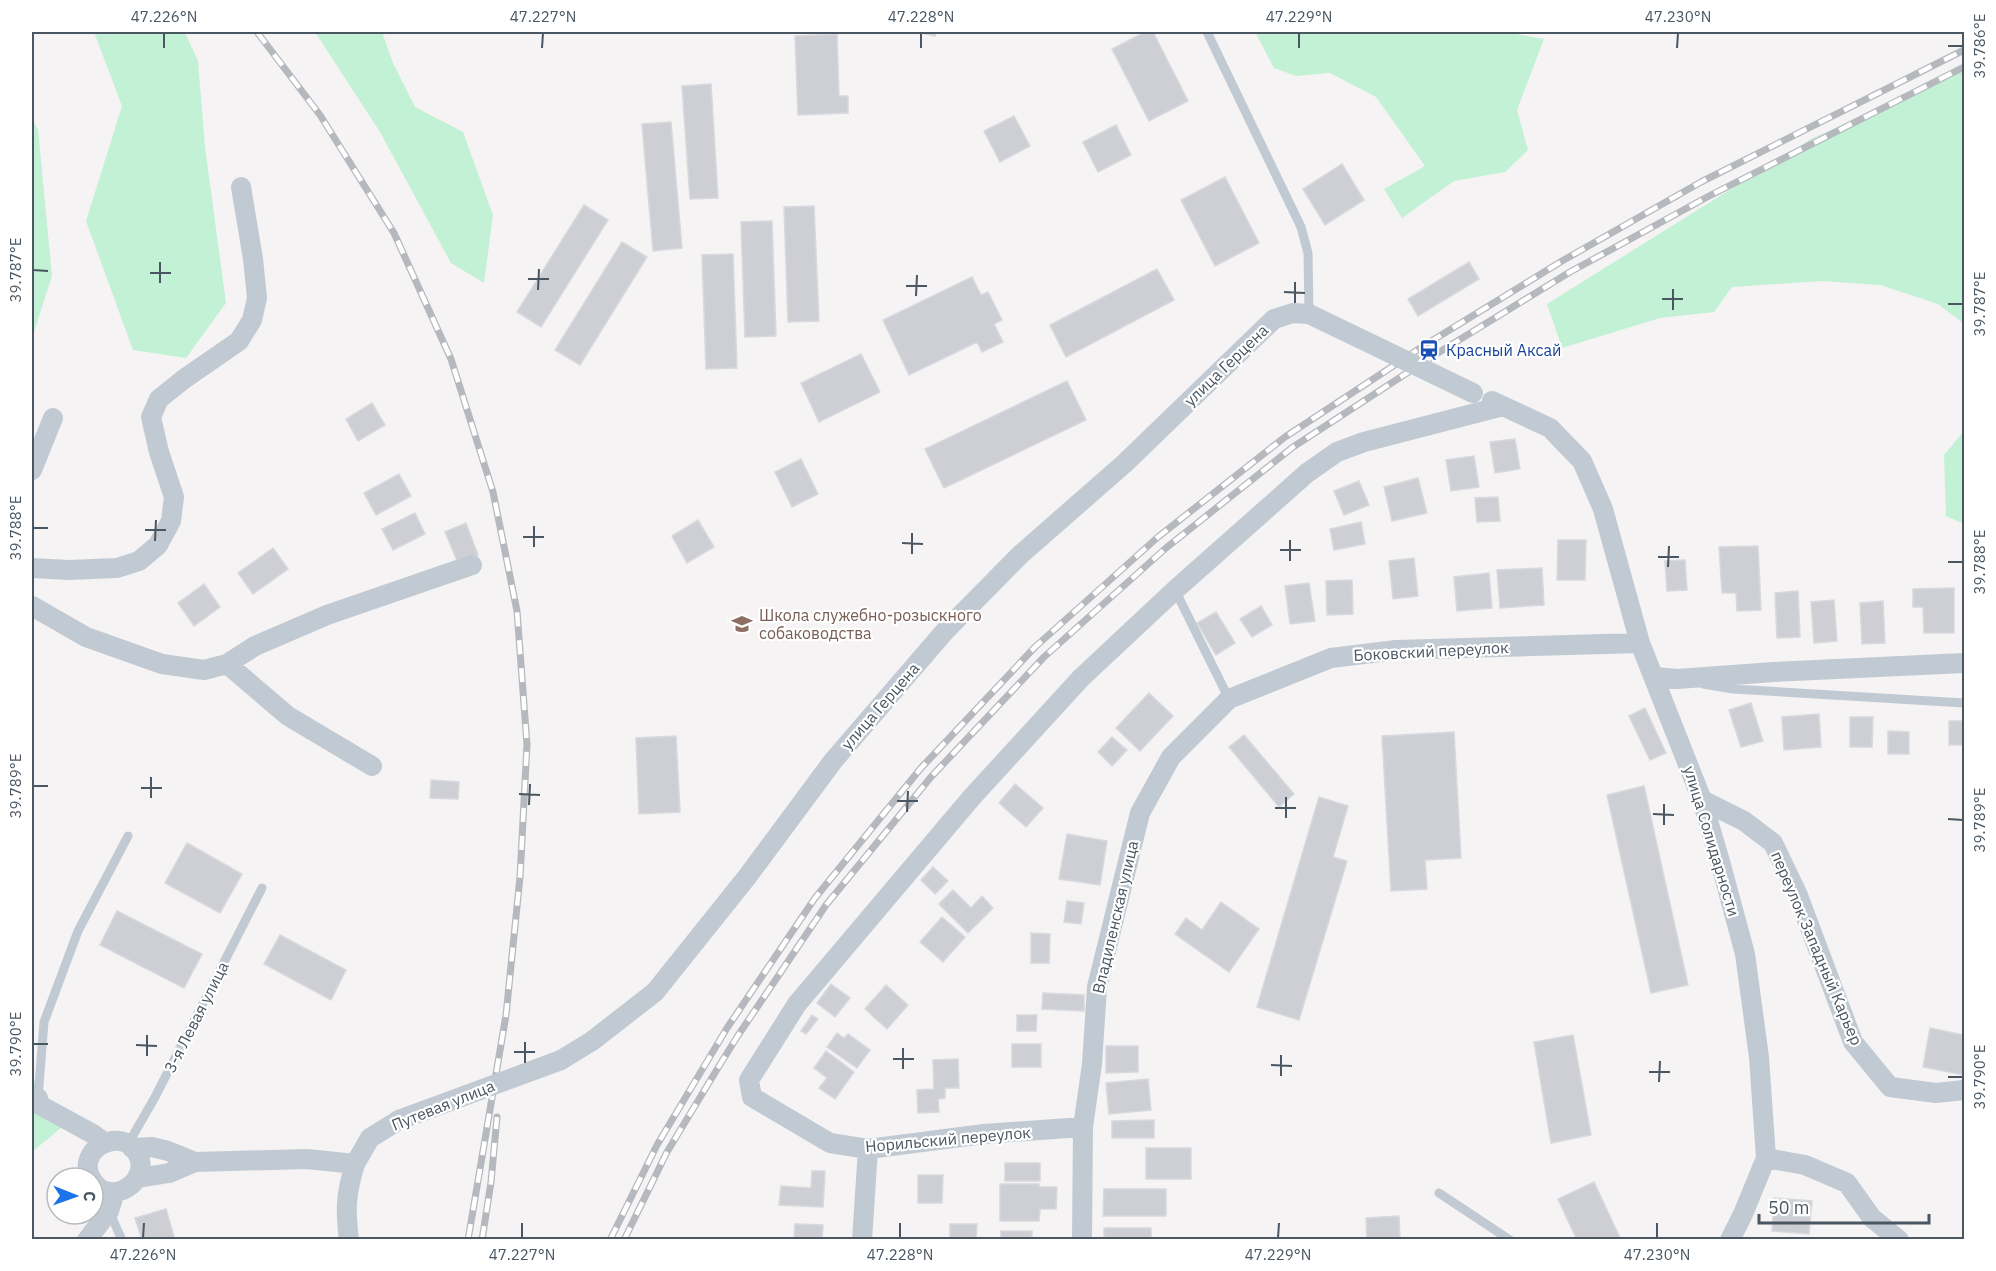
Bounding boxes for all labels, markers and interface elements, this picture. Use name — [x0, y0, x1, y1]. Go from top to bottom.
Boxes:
text: 47.226°N — [131, 7, 197, 26]
text: 47.227°N — [510, 7, 576, 26]
text: 47.228°N — [888, 7, 954, 26]
text: 47.229°N — [1266, 7, 1332, 26]
text: 47.230°N — [1645, 7, 1711, 26]
text: 39.786°E — [1970, 14, 1989, 78]
text: 39.787°E — [6, 238, 25, 302]
text: 39.787°E — [1970, 272, 1989, 336]
street label: улица Герцена — [1180, 320, 1272, 410]
station icon: Красный Аксай — [1417, 338, 1441, 362]
place label: Красный Аксай — [1446, 340, 1561, 360]
text: 39.788°E — [6, 496, 25, 560]
text: 39.788°E — [1970, 530, 1989, 594]
place label: Школа служебно-розыскного собаководства — [759, 605, 982, 643]
school or university icon: Школа служебно-розыскного собаководства — [730, 612, 754, 636]
street label: Боковский переулок — [1353, 637, 1509, 665]
street label: улица Герцена — [837, 658, 924, 754]
text: 39.789°E — [6, 754, 25, 818]
street label: улица Солидарности — [1680, 763, 1744, 919]
text: 39.789°E — [1970, 788, 1989, 852]
street label: Владиленская улица — [1088, 838, 1142, 995]
street label: переулок Западный Карьер — [1767, 848, 1867, 1048]
street label: 3-я Левая улица — [159, 958, 233, 1076]
text: 39.790°E — [6, 1012, 25, 1076]
text: 39.790°E — [1970, 1045, 1989, 1109]
street label: Путевая улица — [389, 1075, 498, 1135]
street label: Норильский переулок — [864, 1122, 1032, 1156]
north arrow — [45, 1166, 105, 1226]
scale bar — [1759, 1187, 1928, 1225]
text: С — [80, 1191, 100, 1202]
text: 50 m — [1768, 1196, 1810, 1219]
text: 47.226°N — [110, 1245, 176, 1264]
text: 47.227°N — [489, 1245, 555, 1264]
text: 47.228°N — [867, 1245, 933, 1264]
text: 47.229°N — [1245, 1245, 1311, 1264]
text: 47.230°N — [1624, 1245, 1690, 1264]

